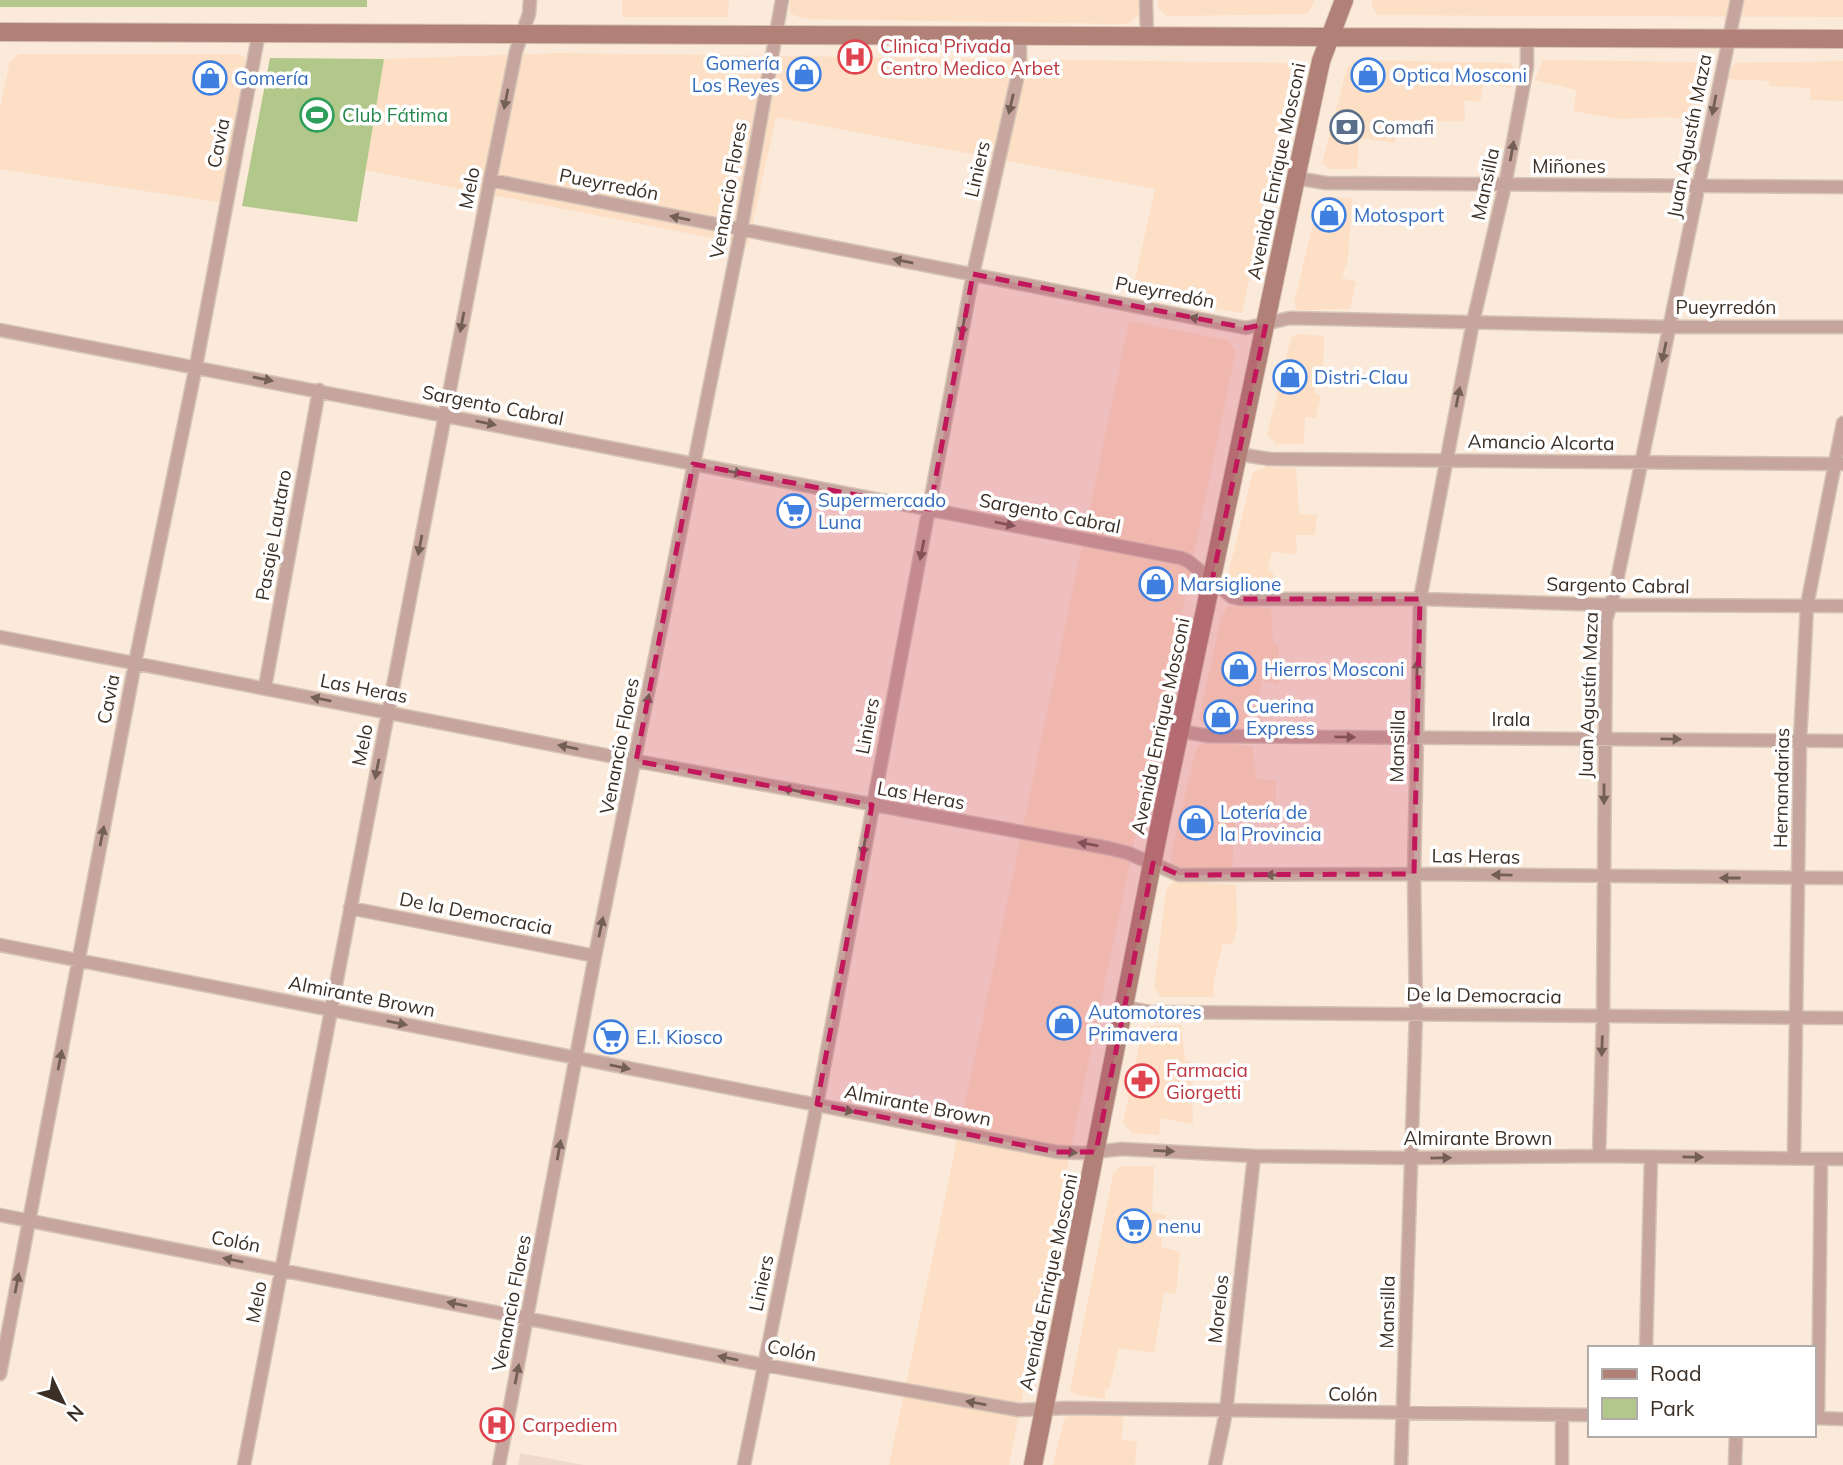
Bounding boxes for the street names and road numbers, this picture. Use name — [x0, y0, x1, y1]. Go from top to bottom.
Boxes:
street label: Juan Agustín Maza — [1661, 52, 1717, 220]
street label: Avenida Enrique Mosconi — [1241, 60, 1311, 282]
street label: Cavia — [201, 116, 235, 170]
street label: Venancio Flores — [704, 120, 752, 260]
street label: Liniers — [959, 138, 995, 200]
street label: Mansilla — [1466, 146, 1504, 222]
street label: Miñones — [1532, 154, 1606, 178]
street label: Pueyrredón — [557, 163, 661, 205]
street label: Melo — [453, 165, 485, 211]
street label: Pueyrredón — [1113, 271, 1217, 313]
street label: Pueyrredón — [1676, 295, 1776, 319]
street label: Sargento Cabral — [420, 380, 566, 430]
street label: Amancio Alcorta — [1467, 429, 1615, 455]
street label: Pasaje Lautaro — [250, 468, 296, 602]
street label: Sargento Cabral — [977, 488, 1123, 538]
street label: Sargento Cabral — [1546, 572, 1690, 598]
street label: Juan Agustín Maza — [1573, 611, 1603, 779]
street label: Avenida Enrique Mosconi — [1125, 615, 1195, 837]
street label: Las Heras — [318, 668, 410, 708]
street label: Cavia — [91, 672, 125, 726]
street label: Venancio Flores — [594, 676, 644, 816]
street label: Liniers — [850, 696, 884, 756]
street label: Irala — [1491, 707, 1531, 731]
street label: Mansilla — [1384, 709, 1410, 783]
street label: Melo — [346, 722, 378, 768]
street label: Hernandarias — [1768, 728, 1794, 848]
street label: Las Heras — [875, 775, 967, 815]
street label: Las Heras — [1431, 843, 1521, 869]
street label: De la Democracia — [397, 886, 555, 940]
street label: Almirante Brown — [287, 970, 437, 1022]
street label: De la Democracia — [1406, 982, 1562, 1008]
street label: Almirante Brown — [843, 1079, 993, 1131]
street label: Almirante Brown — [1404, 1126, 1552, 1150]
street label: Avenida Enrique Mosconi — [1013, 1171, 1083, 1393]
street label: Colón — [209, 1224, 263, 1258]
street label: Venancio Flores — [486, 1233, 536, 1373]
street label: Liniers — [743, 1253, 779, 1313]
street label: Morelos — [1202, 1273, 1234, 1345]
street label: Mansilla — [1374, 1275, 1400, 1349]
street label: Melo — [240, 1279, 272, 1325]
street label: Colón — [765, 1334, 819, 1366]
street label: Colón — [1328, 1382, 1378, 1406]

